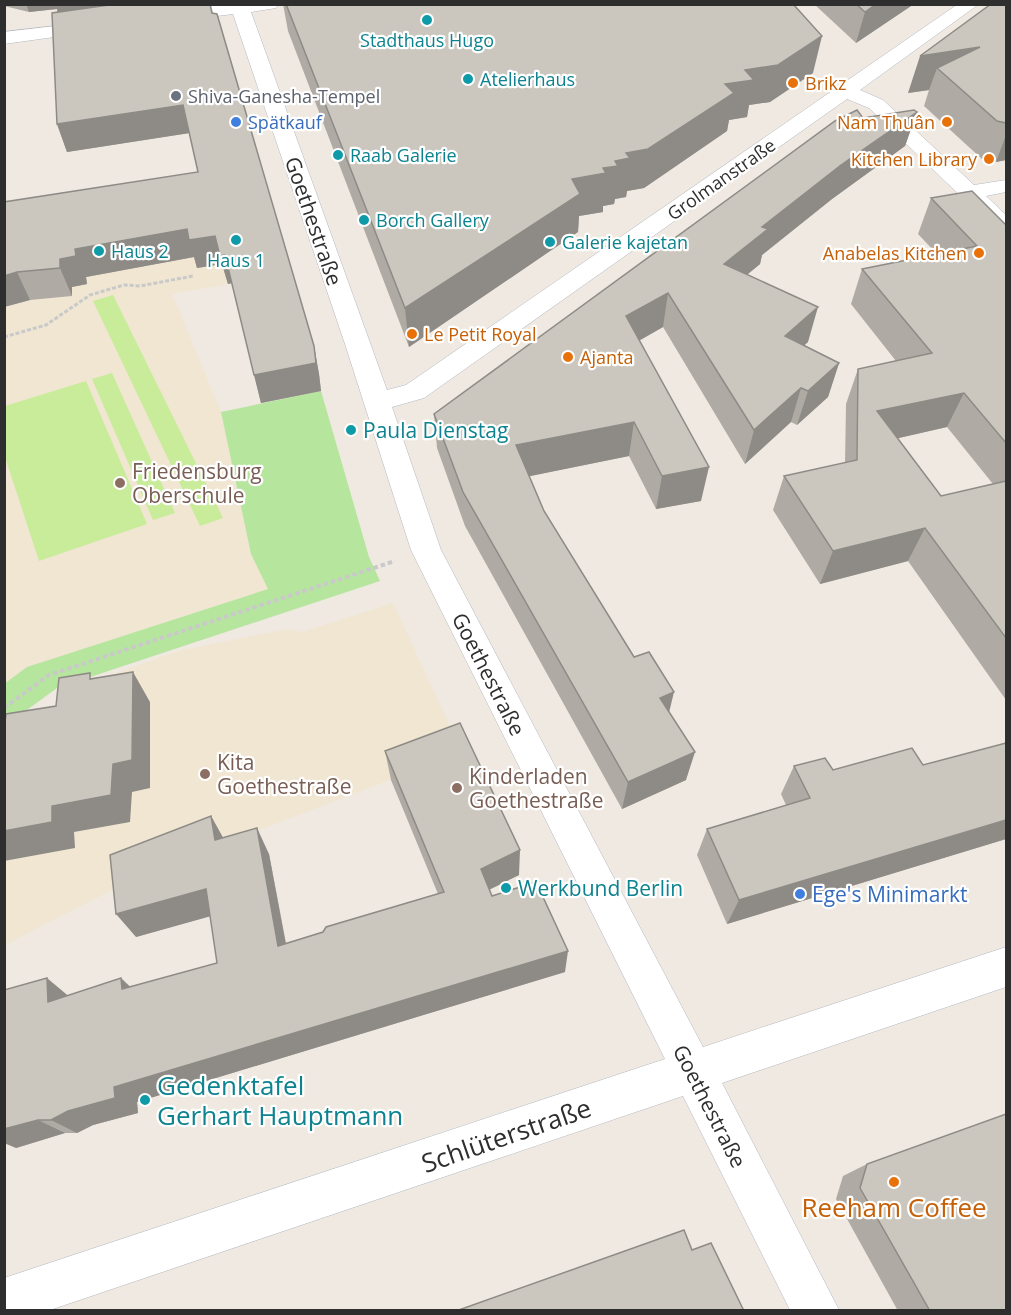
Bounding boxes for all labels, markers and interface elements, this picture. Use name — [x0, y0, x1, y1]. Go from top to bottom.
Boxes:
marker: Stadthaus Hugo — [420, 13, 434, 27]
place label: Stadthaus Hugo — [360, 28, 494, 52]
place label: Atelierhaus — [480, 67, 575, 91]
place label: Brikz — [805, 71, 846, 95]
marker: Atelierhaus — [461, 72, 475, 86]
marker: Brikz — [786, 76, 800, 90]
place label: Shiva-Ganesha-Tempel — [188, 84, 380, 108]
marker: Shiva-Ganesha-Tempel — [169, 89, 183, 103]
place label: Spätkauf — [248, 110, 323, 134]
place label: Nam Thuân — [837, 110, 935, 134]
marker: Spätkauf — [229, 115, 243, 129]
marker: Nam Thuân — [940, 115, 954, 129]
street label: Grolmanstraße — [662, 133, 780, 225]
place label: Raab Galerie — [350, 143, 457, 167]
place label: Kitchen Library — [851, 147, 978, 171]
marker: Raab Galerie — [331, 148, 345, 162]
marker: Kitchen Library — [982, 152, 996, 166]
street label: Goethestraße — [279, 153, 349, 289]
place label: Borch Gallery — [376, 208, 490, 232]
marker: Borch Gallery — [357, 213, 371, 227]
place label: Galerie kajetan — [562, 230, 688, 254]
marker: Haus 1 — [229, 233, 243, 247]
marker: Galerie kajetan — [543, 235, 557, 249]
place label: Haus 2 — [111, 239, 169, 263]
place label: Anabelas Kitchen — [823, 241, 967, 265]
marker: Haus 2 — [92, 244, 106, 258]
marker: Anabelas Kitchen — [972, 246, 986, 260]
place label: Haus 1 — [207, 248, 265, 272]
place label: Le Petit Royal — [424, 322, 537, 346]
marker: Le Petit Royal — [405, 327, 419, 341]
place label: Ajanta — [580, 345, 633, 369]
marker: Ajanta — [561, 350, 575, 364]
place label: Paula Dienstag — [363, 416, 508, 444]
marker: Paula Dienstag — [344, 423, 358, 437]
place label: Friedensburg Oberschule — [132, 457, 262, 509]
marker: Friedensburg Oberschule — [113, 476, 127, 490]
street label: Goethestraße — [446, 608, 532, 740]
place label: Kita Goethestraße — [217, 748, 351, 800]
place label: Kinderladen Goethestraße — [469, 762, 603, 814]
marker: Kita Goethestraße — [198, 767, 212, 781]
marker: Kinderladen Goethestraße — [450, 781, 464, 795]
place label: Werkbund Berlin — [518, 874, 683, 902]
place label: Ege's Minimarkt — [812, 880, 968, 908]
marker: Werkbund Berlin — [499, 881, 513, 895]
marker: Ege's Minimarkt — [793, 887, 807, 901]
street label: Goethestraße — [667, 1040, 753, 1172]
place label: Gedenktafel Gerhart Hauptmann — [157, 1067, 403, 1133]
street label: Schlüterstraße — [416, 1089, 596, 1181]
marker: Gedenktafel Gerhart Hauptmann — [138, 1093, 152, 1107]
marker: Reeham Coffee — [887, 1175, 901, 1189]
place label: Reeham Coffee — [801, 1189, 987, 1225]

